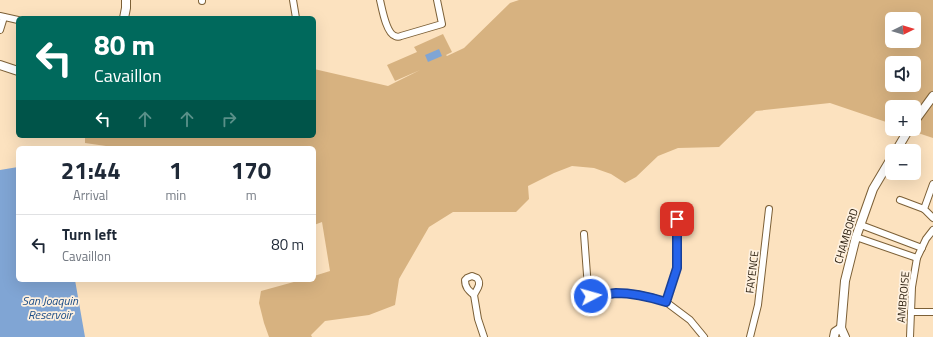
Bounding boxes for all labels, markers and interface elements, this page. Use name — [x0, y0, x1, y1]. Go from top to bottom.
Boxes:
north arrow — [885, 12, 921, 48]
map controls — [885, 12, 921, 180]
text: 80 m — [94, 23, 155, 66]
icon: left — [28, 32, 80, 84]
button: sound — [885, 56, 921, 92]
text: Cavaillon — [94, 62, 162, 89]
button: + — [885, 100, 921, 136]
icon: left — [92, 108, 114, 130]
icon: ahead — [134, 108, 156, 130]
icon: ahead — [176, 108, 198, 130]
icon: right — [218, 108, 240, 130]
button: − — [885, 144, 921, 180]
text: 21:44 — [61, 152, 121, 188]
text: 1 — [169, 152, 183, 188]
text: 170 — [231, 152, 271, 188]
text: Arrival — [73, 185, 108, 205]
text: min — [165, 185, 186, 205]
text: m — [246, 185, 257, 205]
pin — [660, 202, 694, 236]
street label: CHAMBORD — [830, 206, 862, 266]
icon: arrive — [666, 208, 688, 230]
text: Turn left — [62, 223, 117, 246]
text: 80 m — [271, 233, 304, 256]
icon: left — [28, 234, 50, 256]
text: Cavaillon — [62, 246, 111, 266]
street label: FAYENCE — [741, 250, 763, 294]
street label: AMBROISE — [893, 271, 913, 323]
position arrow — [570, 275, 612, 317]
water label: San Joaquin Reservoir — [22, 291, 79, 324]

